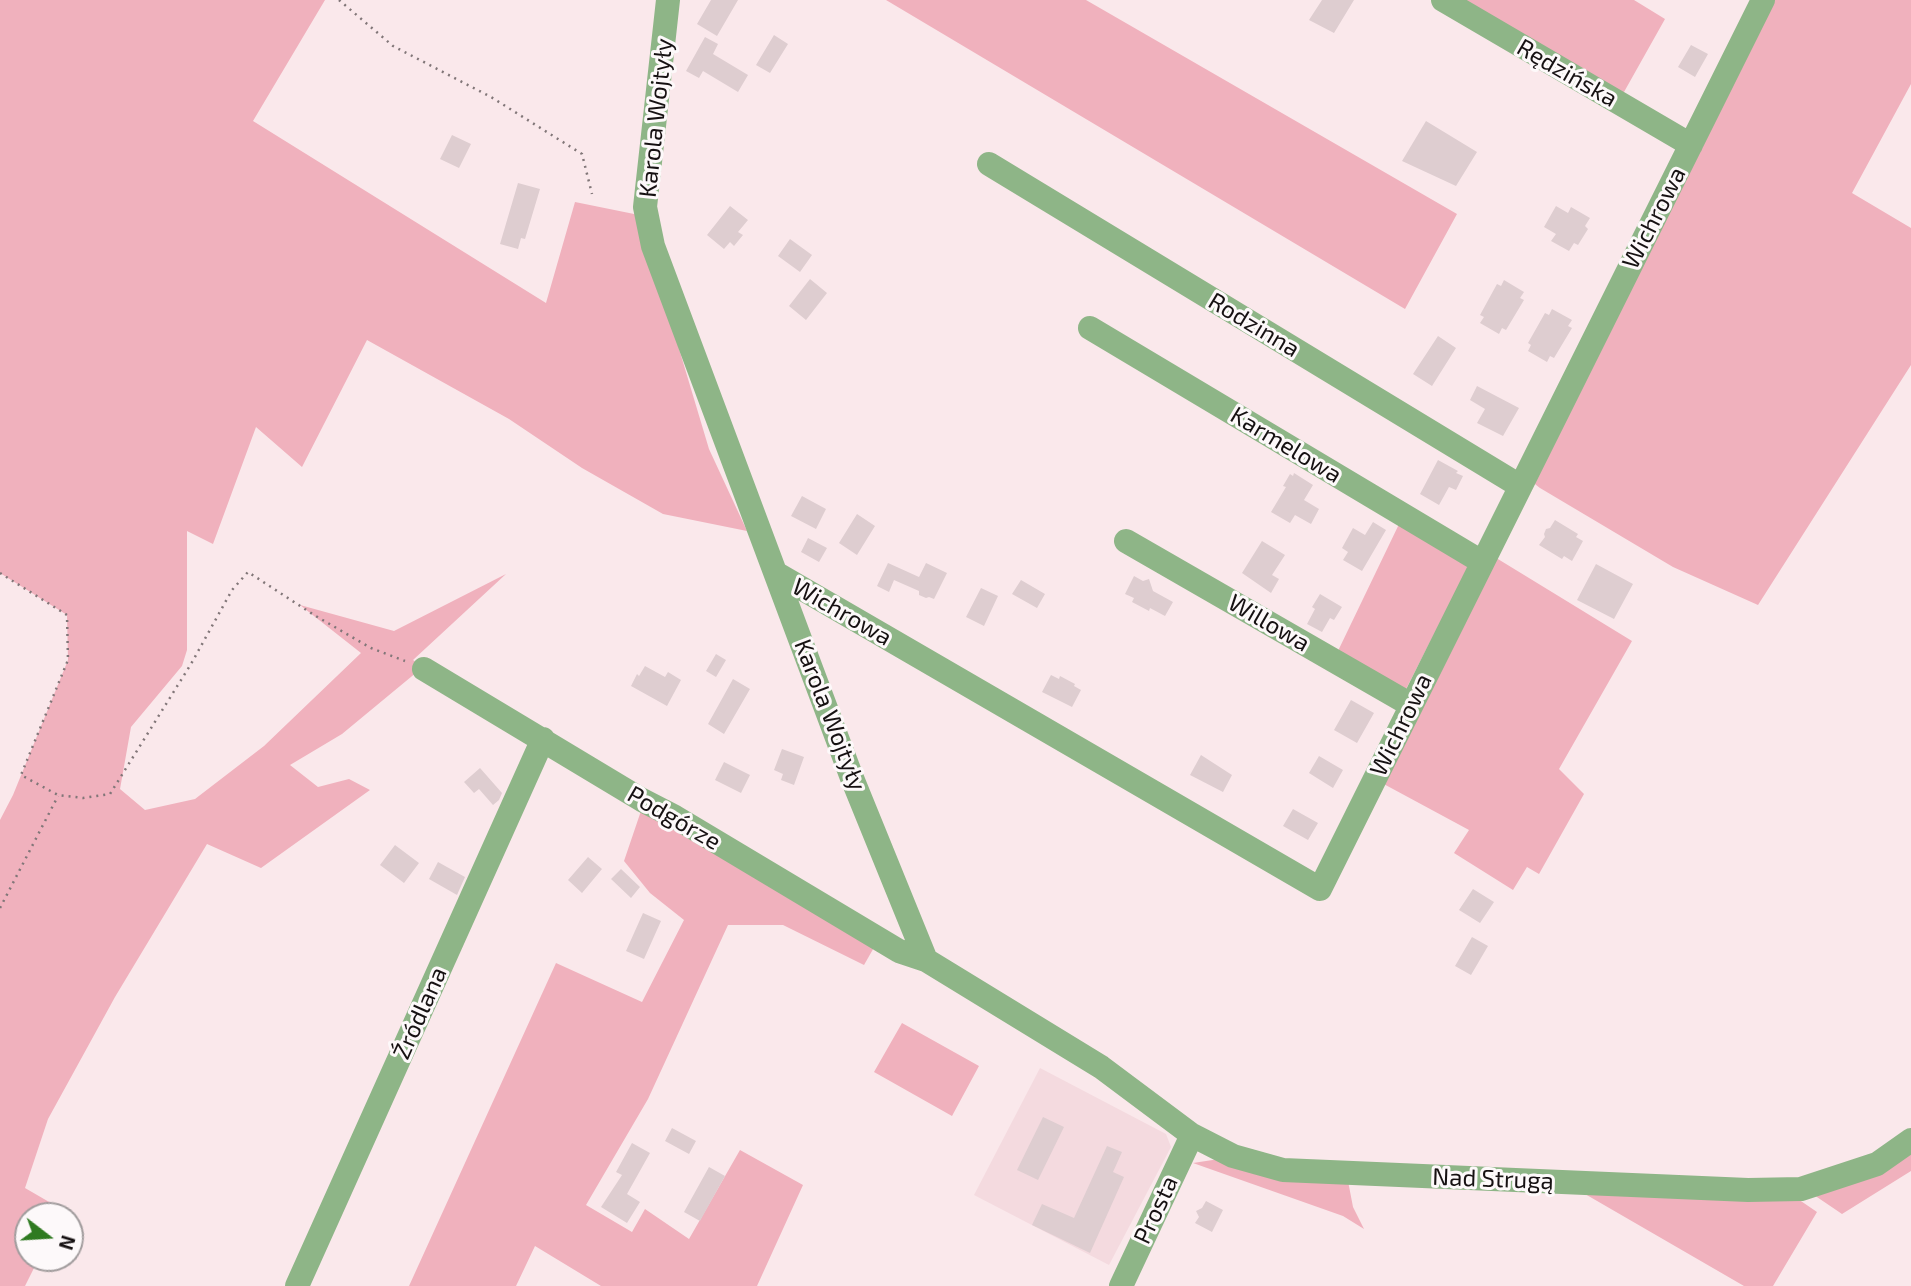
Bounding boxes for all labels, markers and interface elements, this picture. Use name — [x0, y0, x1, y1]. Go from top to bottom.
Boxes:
street label: Rędzińska — [1512, 33, 1622, 113]
street label: Karola Wojtyły — [633, 37, 679, 199]
street label: Wichrowa — [1616, 162, 1692, 274]
street label: Rodzinna — [1203, 287, 1305, 363]
street label: Karmelowa — [1225, 401, 1347, 489]
street label: Wichrowa — [787, 572, 897, 652]
street label: Willowa — [1223, 588, 1315, 658]
street label: Karola Wojtyły — [788, 635, 872, 795]
street label: Wichrowa — [1364, 669, 1438, 781]
street label: Podgórze — [622, 780, 726, 856]
street label: Źródlana — [387, 963, 453, 1063]
street label: Nad Strugą — [1432, 1162, 1554, 1196]
street label: Prosta — [1128, 1171, 1184, 1249]
north arrow — [14, 1202, 84, 1272]
text: N — [55, 1233, 81, 1253]

